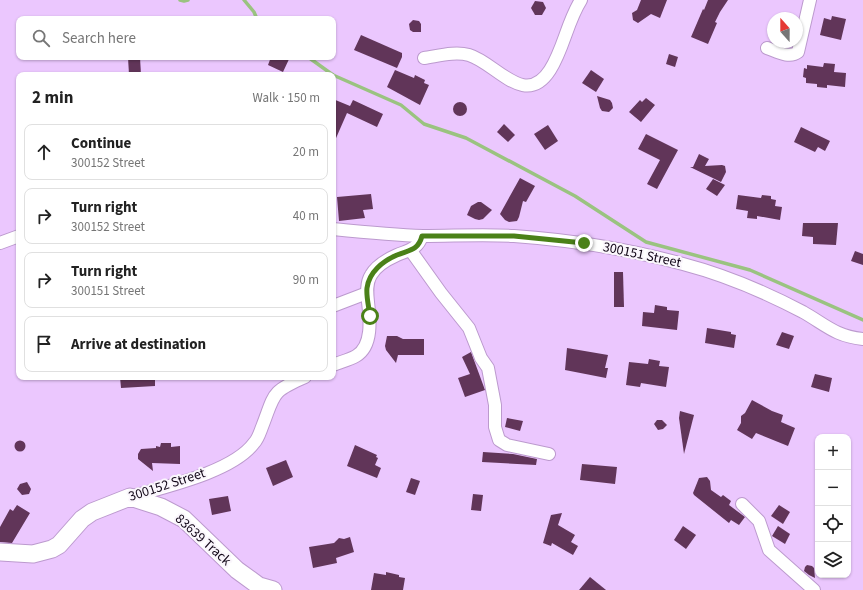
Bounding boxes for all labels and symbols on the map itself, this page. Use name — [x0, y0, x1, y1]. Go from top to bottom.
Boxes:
north arrow — [767, 12, 803, 48]
route end — [575, 234, 593, 252]
street label: 300151 Street — [601, 237, 683, 273]
route start — [361, 307, 379, 325]
street label: 300152 Street — [126, 463, 208, 507]
street label: 83639 Track — [171, 509, 236, 571]

